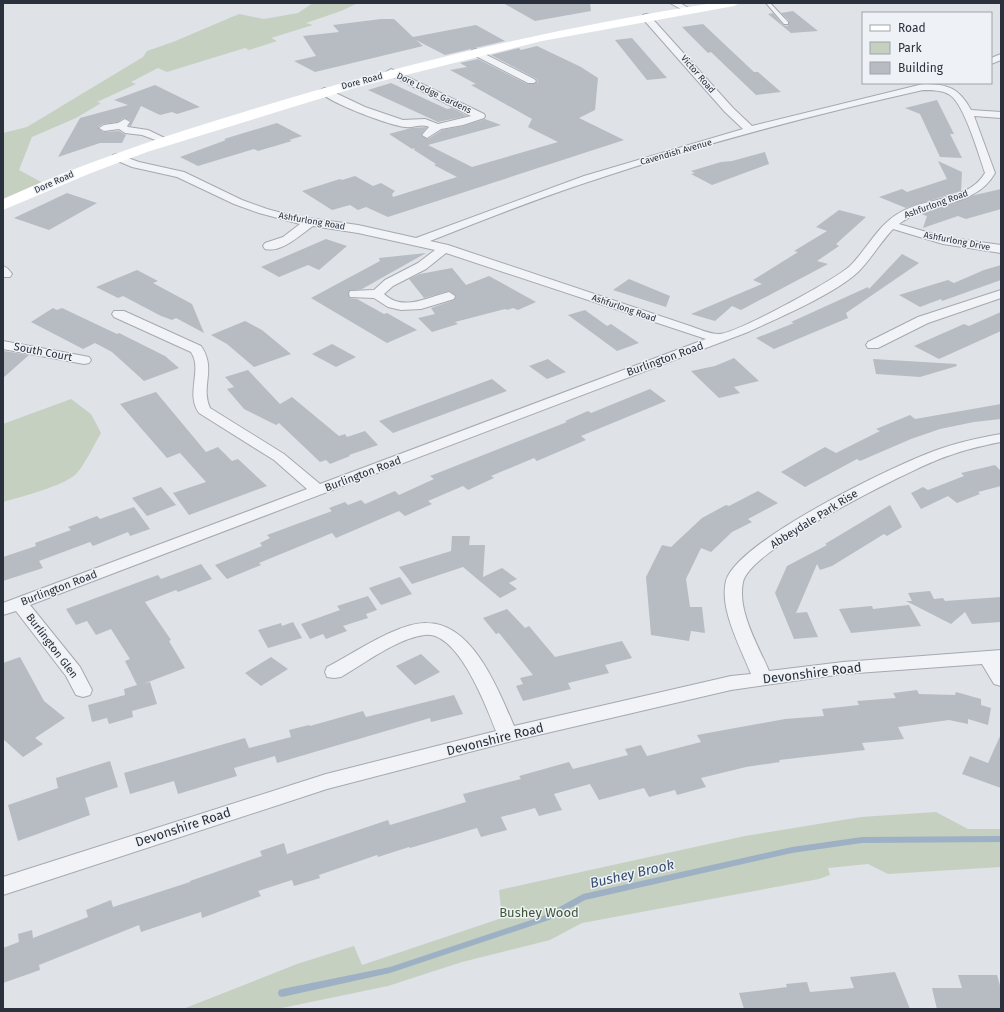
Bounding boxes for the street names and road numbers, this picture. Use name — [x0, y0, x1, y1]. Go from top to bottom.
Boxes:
street label: Victor Road — [679, 53, 717, 95]
street label: Dore Road — [340, 71, 384, 91]
street label: Dore Lodge Gardens — [395, 71, 473, 115]
street label: Cavendish Avenue — [639, 137, 713, 167]
street label: Dore Road — [33, 169, 75, 195]
street label: Ashfurlong Road — [903, 188, 969, 220]
street label: Ashfurlong Road — [278, 210, 346, 232]
street label: Ashfurlong Drive — [923, 230, 991, 252]
street label: Ashfurlong Road — [591, 292, 657, 324]
street label: Burlington Road — [625, 339, 705, 379]
street label: South Court — [13, 340, 73, 364]
street label: Burlington Road — [323, 453, 403, 495]
street label: Abbeydale Park Rise — [768, 487, 860, 551]
street label: Burlington Road — [19, 567, 99, 609]
street label: Burlington Glen — [23, 611, 81, 681]
street label: Devonshire Road — [762, 659, 862, 687]
street label: Devonshire Road — [445, 720, 545, 758]
street label: Devonshire Road — [133, 805, 233, 849]

